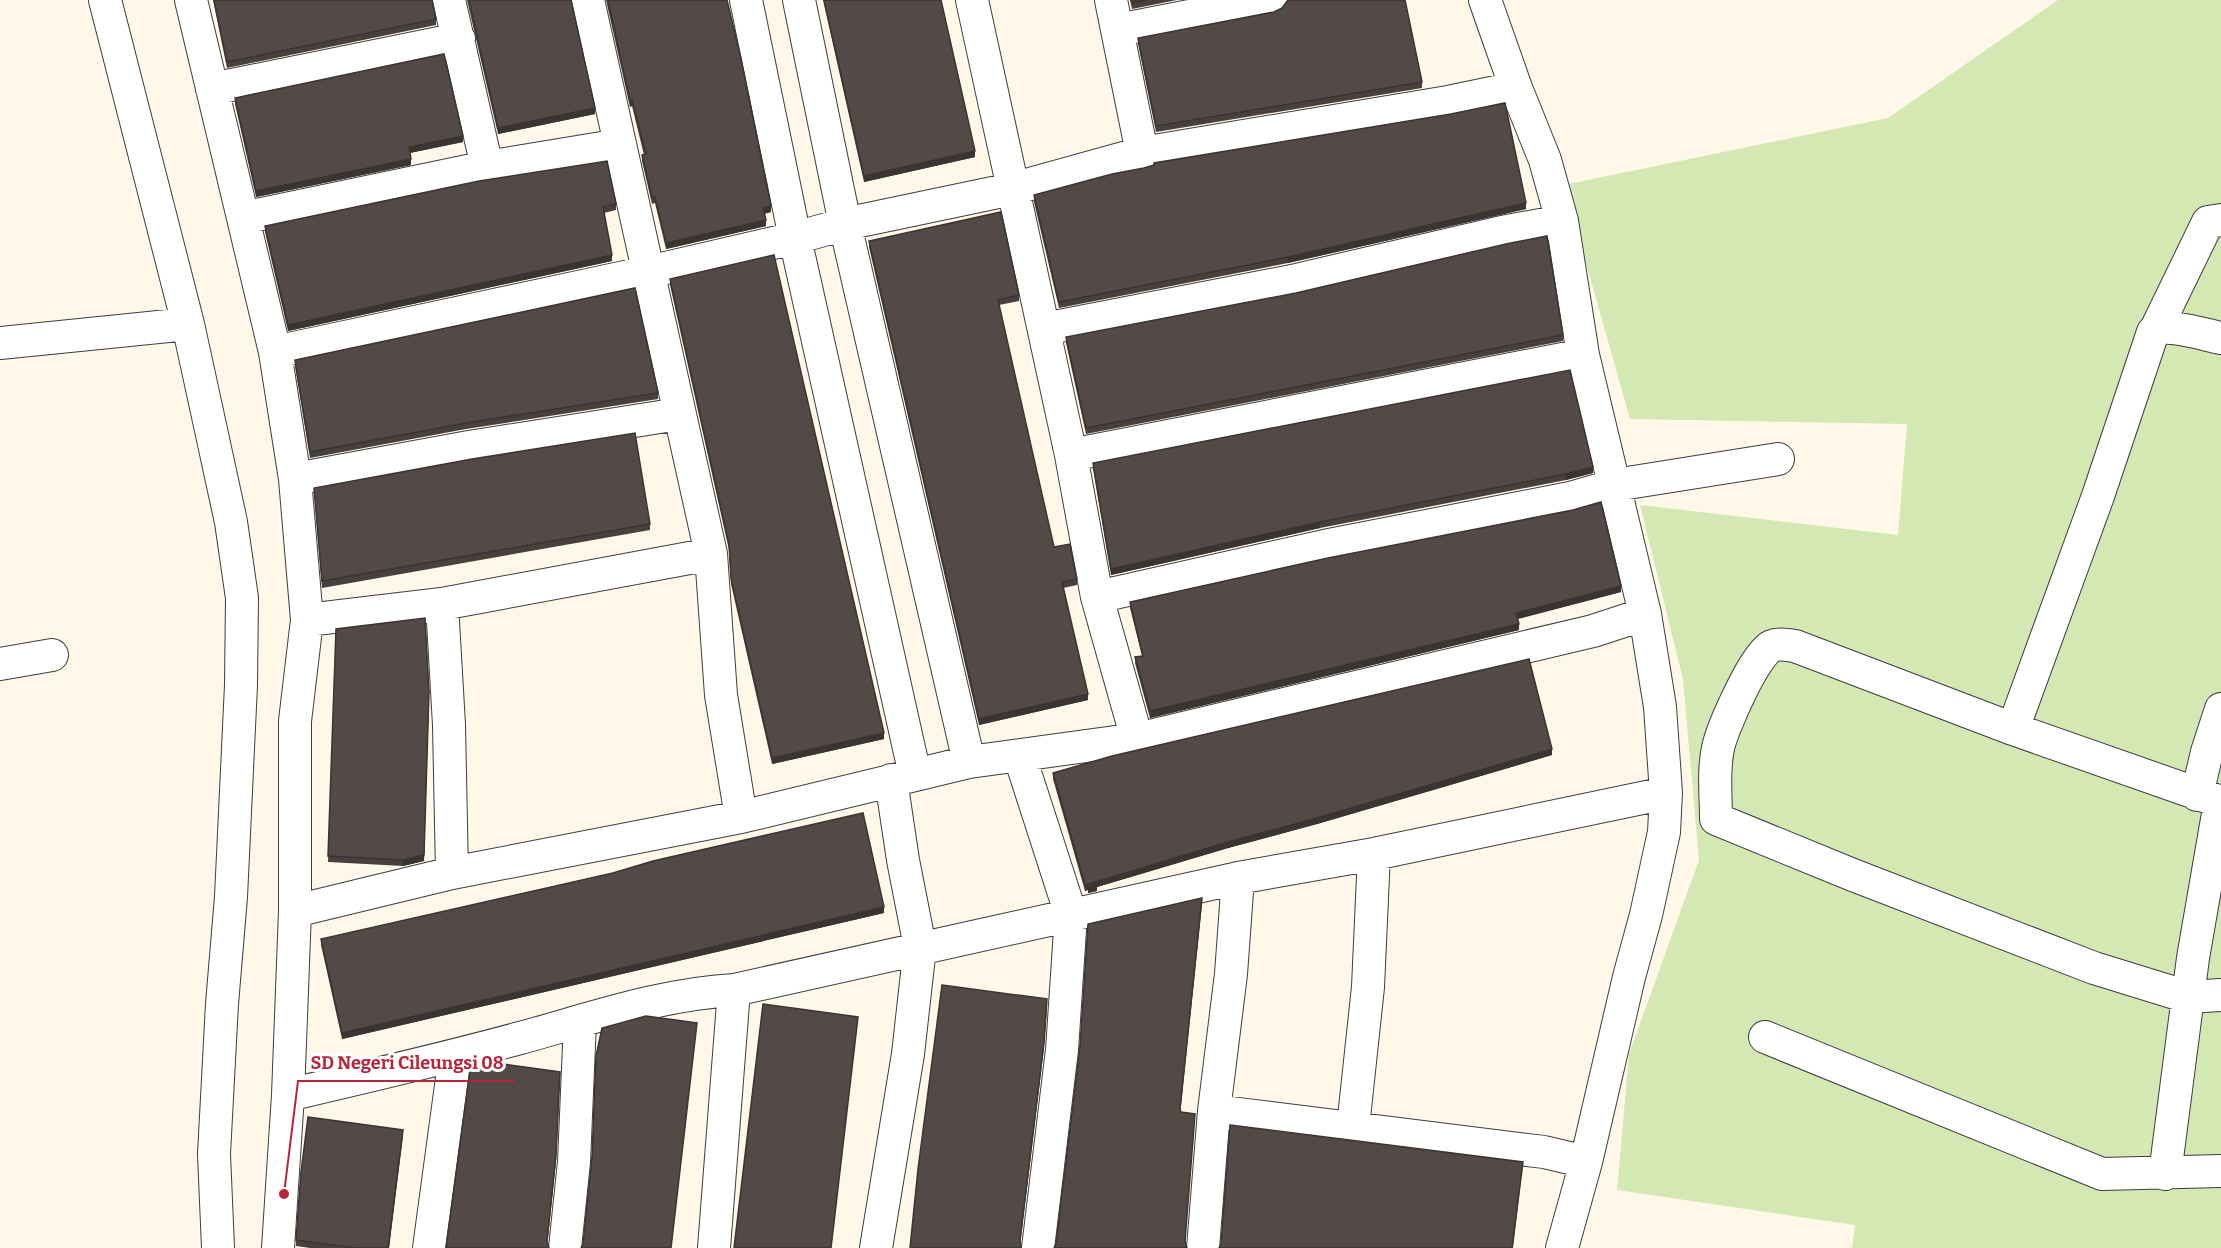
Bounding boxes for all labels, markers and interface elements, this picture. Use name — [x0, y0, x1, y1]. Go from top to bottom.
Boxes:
callout: SD Negeri Cileungsi 08 — [298, 1045, 515, 1081]
text: SD Negeri Cileungsi 08 — [311, 1052, 504, 1074]

